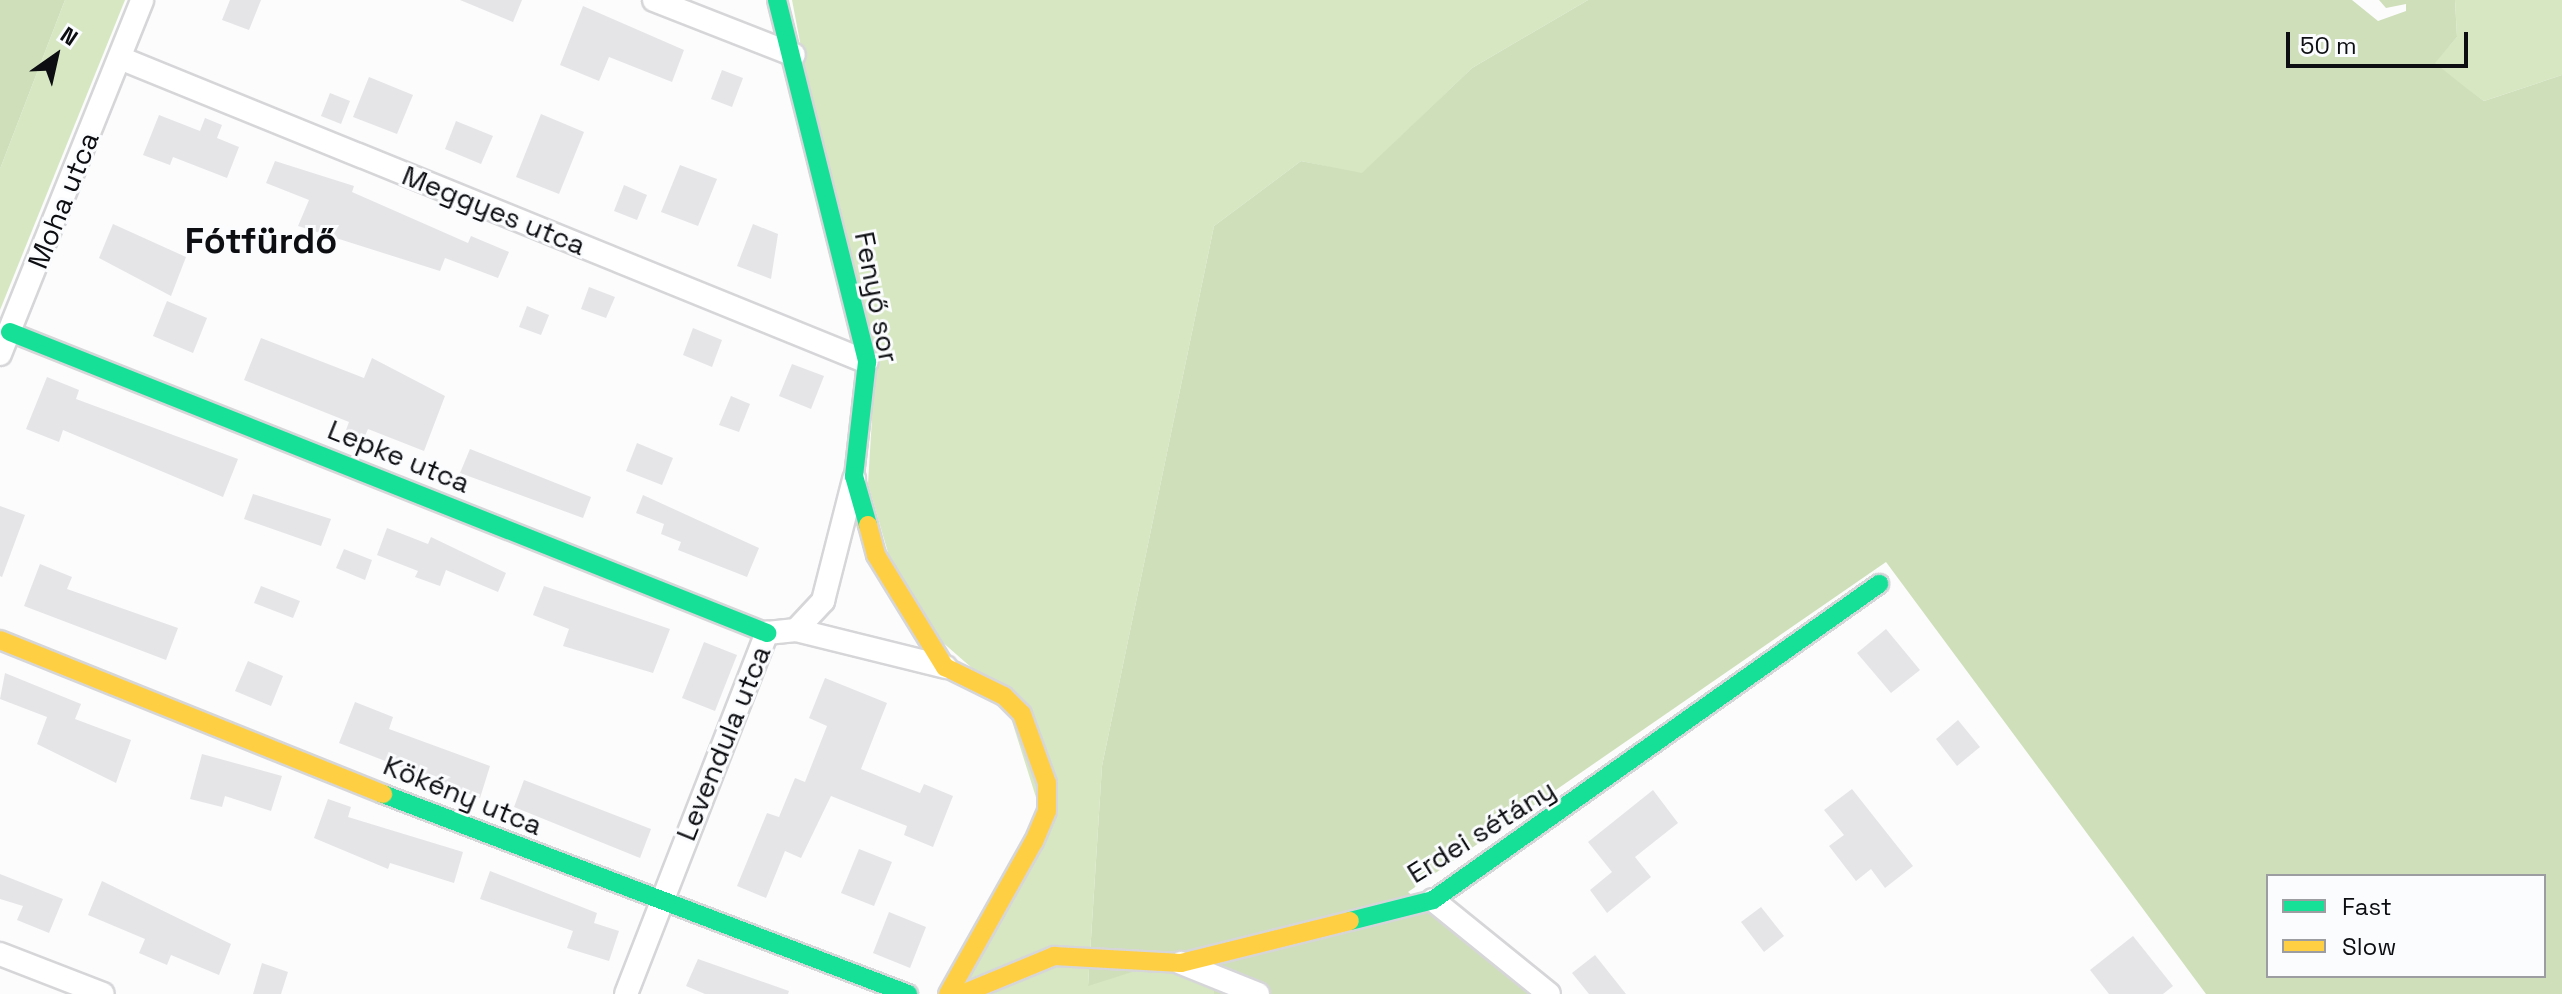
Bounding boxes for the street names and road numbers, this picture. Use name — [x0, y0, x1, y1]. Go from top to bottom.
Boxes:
street label: Moha utca — [20, 127, 106, 273]
street label: Meggyes utca — [397, 158, 591, 262]
street label: Fenyő sor — [848, 229, 906, 365]
street label: Lepke utca — [323, 412, 475, 500]
street label: Levendula utca — [669, 641, 777, 845]
street label: Kökény utca — [379, 748, 547, 842]
street label: Erdei sétány — [1401, 772, 1561, 890]

